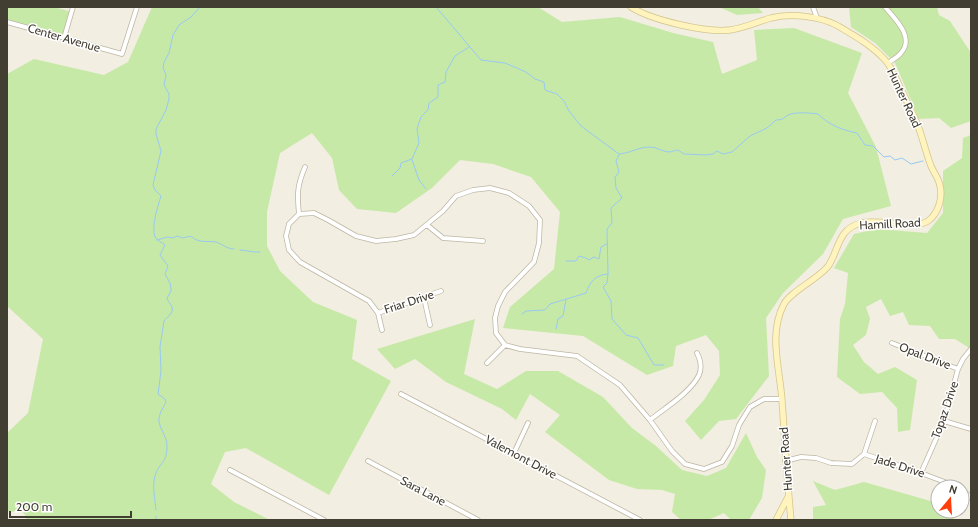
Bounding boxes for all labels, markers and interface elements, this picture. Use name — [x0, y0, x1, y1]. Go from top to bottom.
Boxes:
street label: Center Avenue — [26, 20, 102, 55]
street label: Hunter Road — [884, 66, 925, 130]
street label: Hamill Road — [859, 214, 921, 233]
street label: Friar Drive — [382, 286, 436, 317]
street label: Opal Drive — [897, 339, 953, 372]
street label: Topaz Drive — [928, 379, 961, 441]
street label: Hunter Road — [776, 427, 795, 491]
street label: Valemont Drive — [483, 431, 560, 482]
street label: Jade Drive — [873, 450, 927, 481]
street label: Sara Lane — [398, 472, 449, 509]
north arrow — [930, 479, 970, 519]
text: N — [947, 482, 959, 497]
scale bar — [10, 493, 131, 519]
text: 200 m — [16, 499, 52, 514]

